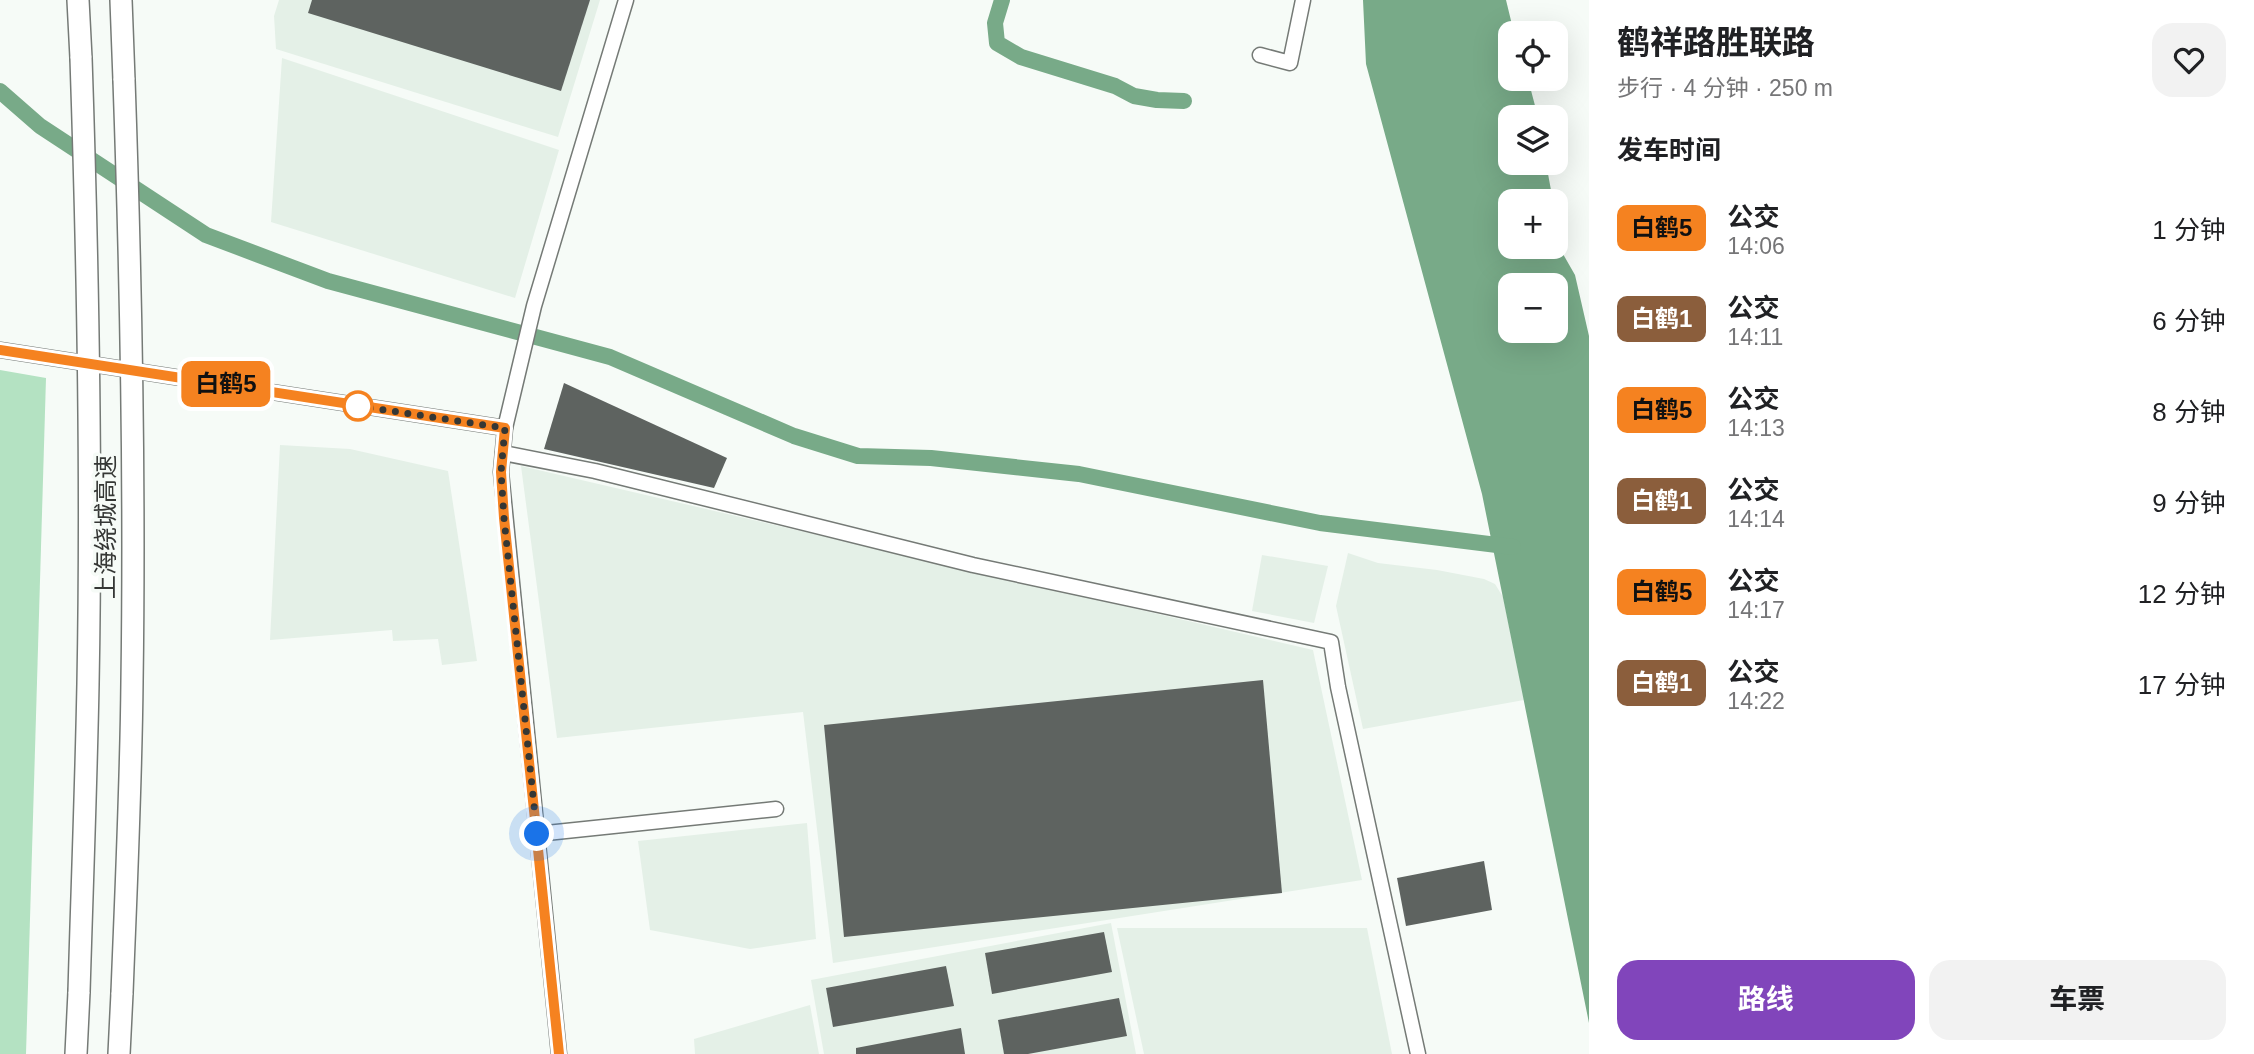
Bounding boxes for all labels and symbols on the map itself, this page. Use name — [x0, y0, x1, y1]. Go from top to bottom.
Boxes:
line badge: 白鹤5 — [186, 361, 266, 407]
unlabelled marker — [343, 391, 373, 421]
street label: 上海绕城高速 — [92, 455, 119, 599]
your location — [519, 816, 554, 851]

